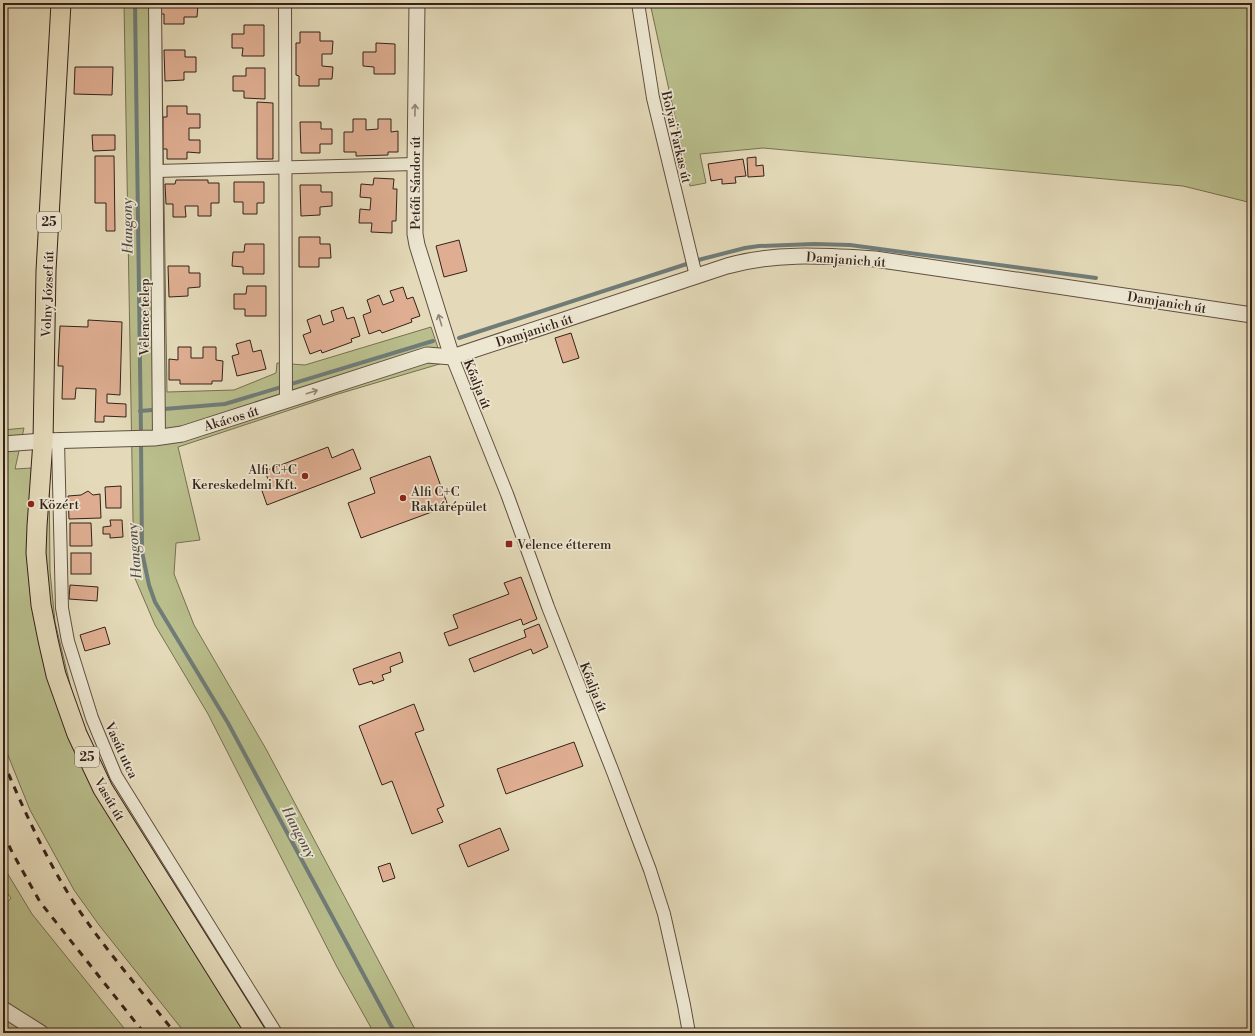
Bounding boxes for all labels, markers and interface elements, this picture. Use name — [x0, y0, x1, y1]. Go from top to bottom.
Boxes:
street label: Bolyai Farkas út — [657, 89, 694, 185]
one-way arrow — [412, 104, 419, 117]
street label: Petőfi Sándor út — [408, 136, 424, 230]
water label: Hangony — [119, 197, 138, 255]
road number: 25 — [37, 212, 61, 232]
street label: Damjanich út — [806, 249, 887, 271]
street label: Volny József út — [38, 250, 58, 339]
street label: Velence telep — [137, 278, 153, 357]
street label: Damjanich út — [1126, 289, 1208, 317]
street label: Damjanich út — [494, 311, 575, 351]
one-way arrow — [436, 315, 444, 327]
street label: Kőalja út — [460, 357, 495, 412]
one-way arrow — [306, 388, 319, 395]
street label: Akácos út — [201, 403, 261, 435]
place label: Alfi C+C Kereskedelmi Kft. — [192, 462, 297, 493]
marker: Alfi C+C Kereskedelmi Kft. — [300, 471, 310, 481]
place label: Alfi C+C Raktárépület — [410, 484, 487, 515]
marker: Alfi C+C Raktárépület — [398, 493, 408, 503]
place label: Közért — [39, 497, 79, 513]
marker: Közért — [26, 499, 36, 509]
water label: Hangony — [124, 522, 146, 581]
place label: Velence étterem — [516, 537, 612, 553]
marker: Velence étterem — [504, 539, 514, 549]
street label: Kőalja út — [576, 660, 611, 715]
street label: Vasút utca — [101, 719, 141, 781]
road number: 25 — [75, 747, 99, 767]
street label: Vasút út — [90, 774, 128, 824]
water label: Hangony — [277, 803, 320, 862]

